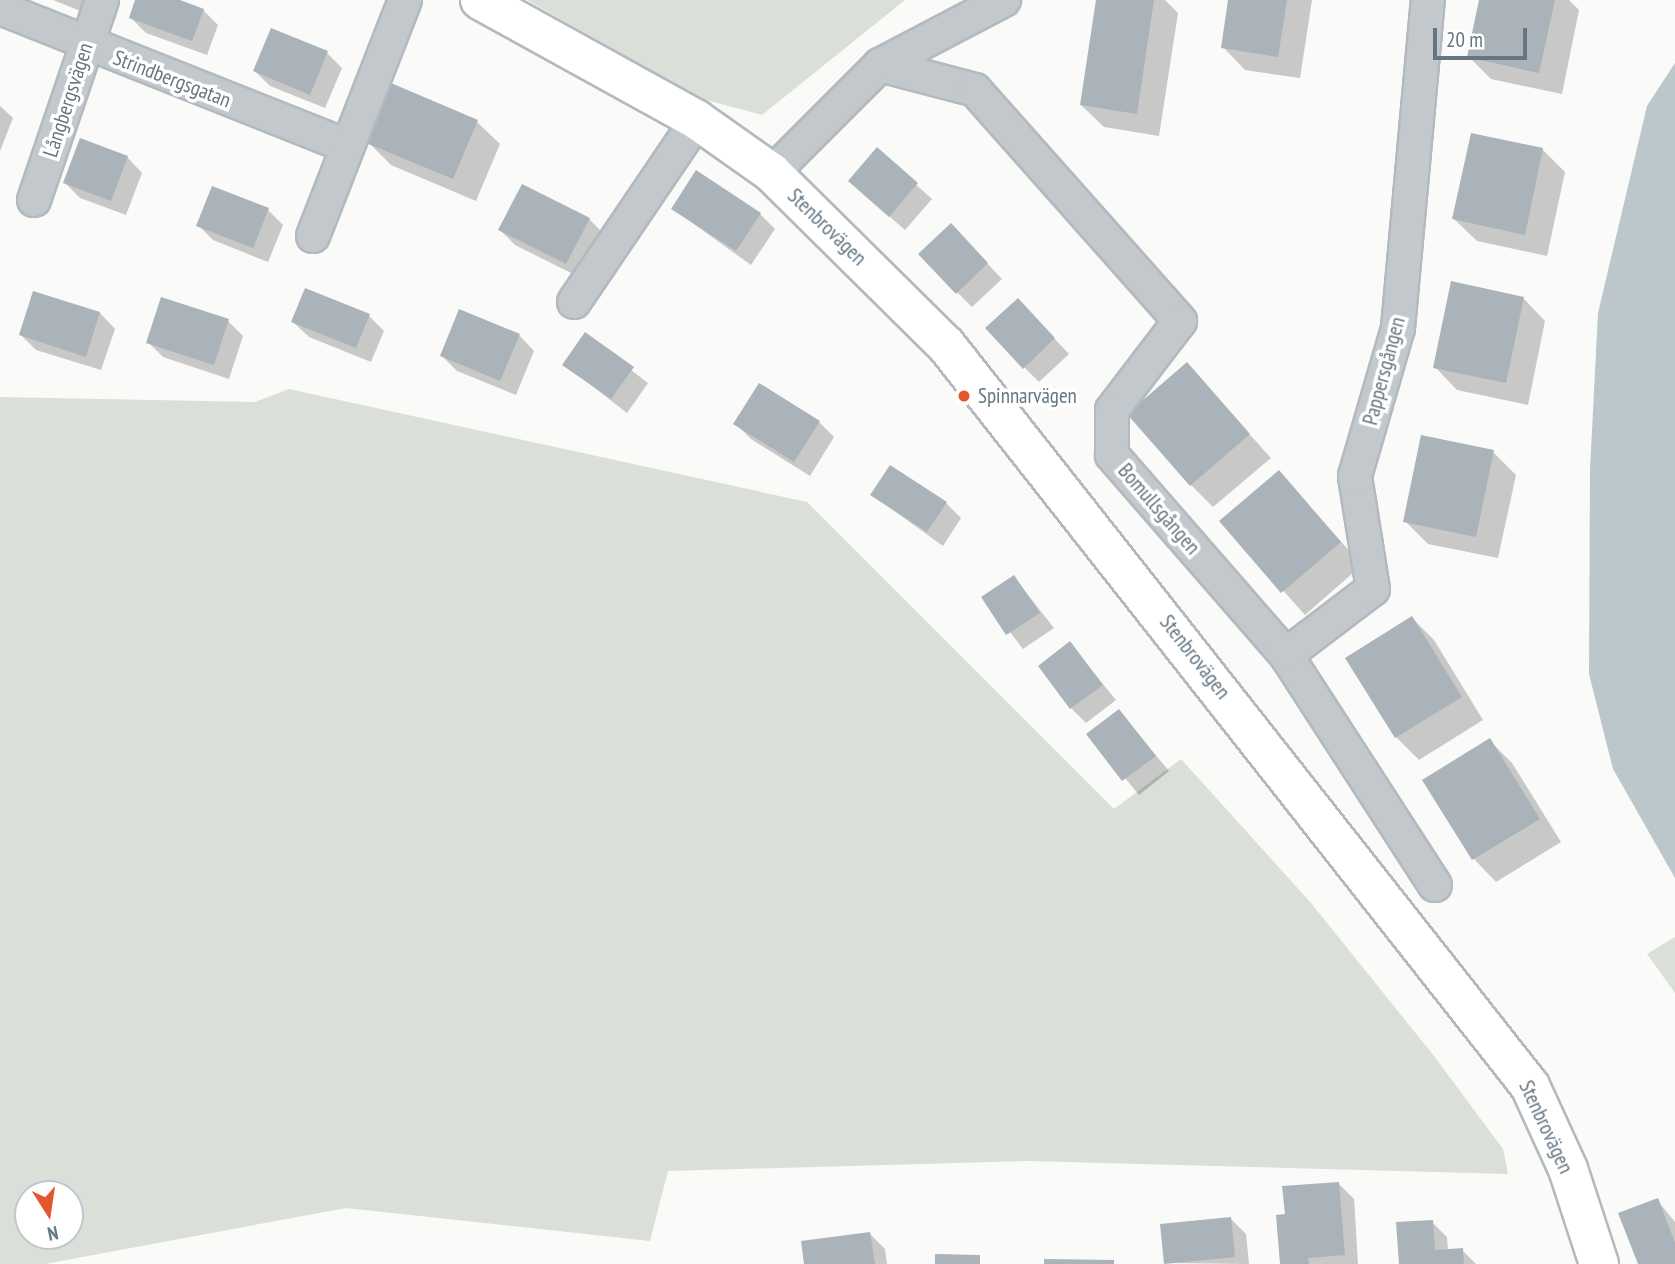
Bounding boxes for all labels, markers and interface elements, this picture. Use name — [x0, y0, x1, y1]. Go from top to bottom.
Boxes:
scale bar — [1437, 14, 1532, 58]
text: 20 m — [1446, 26, 1483, 53]
street label: Långbergsvägen — [38, 40, 98, 160]
street label: Strindbergsgatan — [110, 45, 234, 113]
street label: Stenbrovägen — [782, 183, 872, 271]
street label: Pappersgången — [1357, 314, 1411, 428]
place label: Spinnarvägen — [978, 383, 1077, 409]
marker: Spinnarvägen — [956, 388, 972, 404]
street label: Bomullsgången — [1113, 458, 1205, 560]
street label: Stenbrovägen — [1154, 610, 1236, 704]
street label: Stenbrovägen — [1514, 1076, 1578, 1178]
north arrow — [14, 1180, 84, 1250]
text: N — [45, 1221, 60, 1246]

